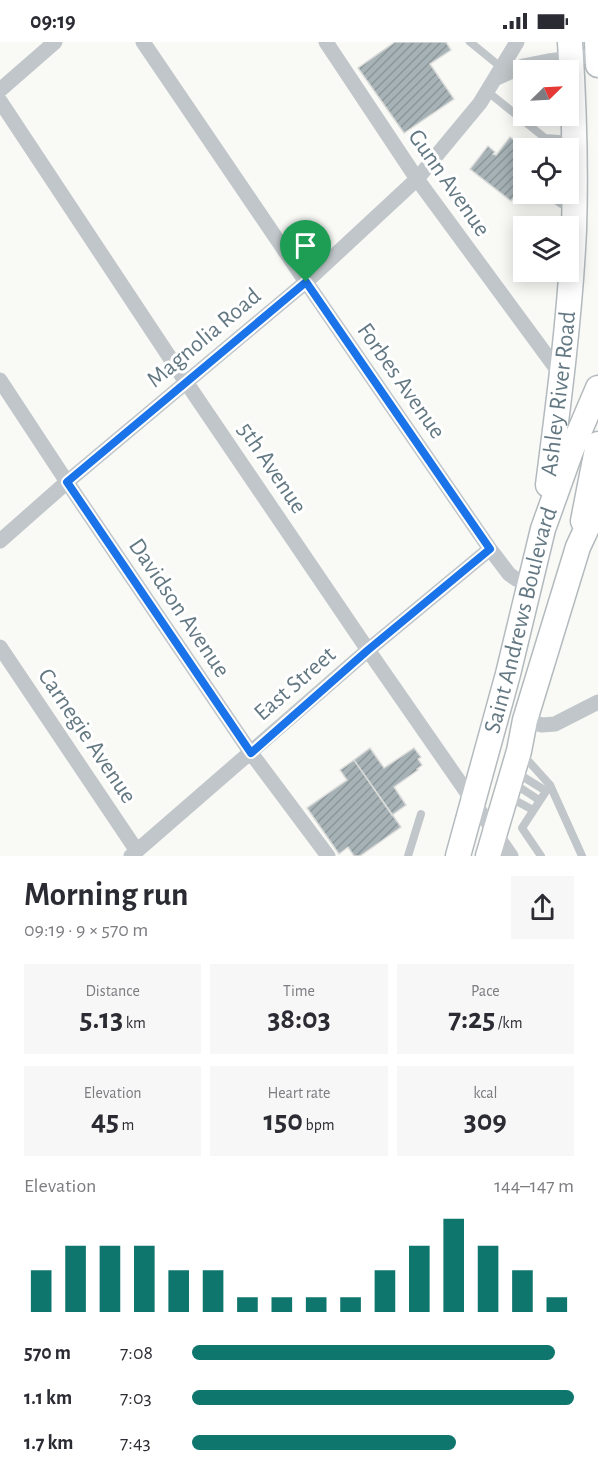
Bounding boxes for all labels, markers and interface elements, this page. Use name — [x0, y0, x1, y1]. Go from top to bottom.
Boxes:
text: 09:19 — [30, 10, 76, 32]
north arrow — [513, 60, 579, 126]
map controls — [513, 60, 579, 282]
street label: Gunn Avenue — [404, 125, 494, 241]
button: locate — [513, 138, 579, 204]
button: layers — [513, 216, 579, 282]
pin — [280, 220, 331, 282]
icon: arrive — [289, 229, 322, 262]
street label: Magnolia Road — [143, 284, 265, 392]
street label: Ashley River Road — [537, 310, 580, 478]
street label: Forbes Avenue — [352, 319, 450, 443]
street label: 5th Avenue — [233, 418, 311, 518]
street label: Saint Andrews Boulevard — [480, 504, 562, 736]
street label: Davidson Avenue — [124, 534, 234, 682]
street label: East Street — [250, 642, 341, 726]
street label: Carnegie Avenue — [33, 664, 141, 808]
button: share — [511, 876, 574, 939]
text: Morning run — [24, 879, 188, 912]
text: 09:19 · 9 × 570 m — [24, 920, 148, 940]
text: Distance — [86, 983, 140, 999]
text: Time — [283, 983, 315, 999]
text: Pace — [471, 983, 500, 999]
text: 5.13 — [80, 1004, 123, 1034]
text: 38:03 — [267, 1004, 331, 1034]
text: 7:25 — [448, 1004, 495, 1034]
text: km — [123, 1015, 146, 1031]
text: /km — [495, 1015, 522, 1031]
text: Elevation — [84, 1085, 142, 1101]
text: Heart rate — [268, 1085, 330, 1101]
text: kcal — [473, 1085, 498, 1101]
text: 45 — [91, 1106, 119, 1136]
text: 150 — [263, 1106, 303, 1136]
text: 309 — [464, 1106, 507, 1136]
text: m — [119, 1117, 134, 1133]
text: bpm — [303, 1117, 335, 1133]
text: Elevation — [24, 1176, 96, 1196]
text: 144–147 m — [494, 1176, 574, 1196]
text: 570 m — [24, 1343, 71, 1363]
text: 7:08 — [120, 1343, 153, 1363]
text: 1.1 km — [24, 1388, 72, 1408]
text: 7:03 — [120, 1388, 152, 1408]
text: 1.7 km — [24, 1433, 73, 1453]
text: 7:43 — [120, 1433, 151, 1453]

